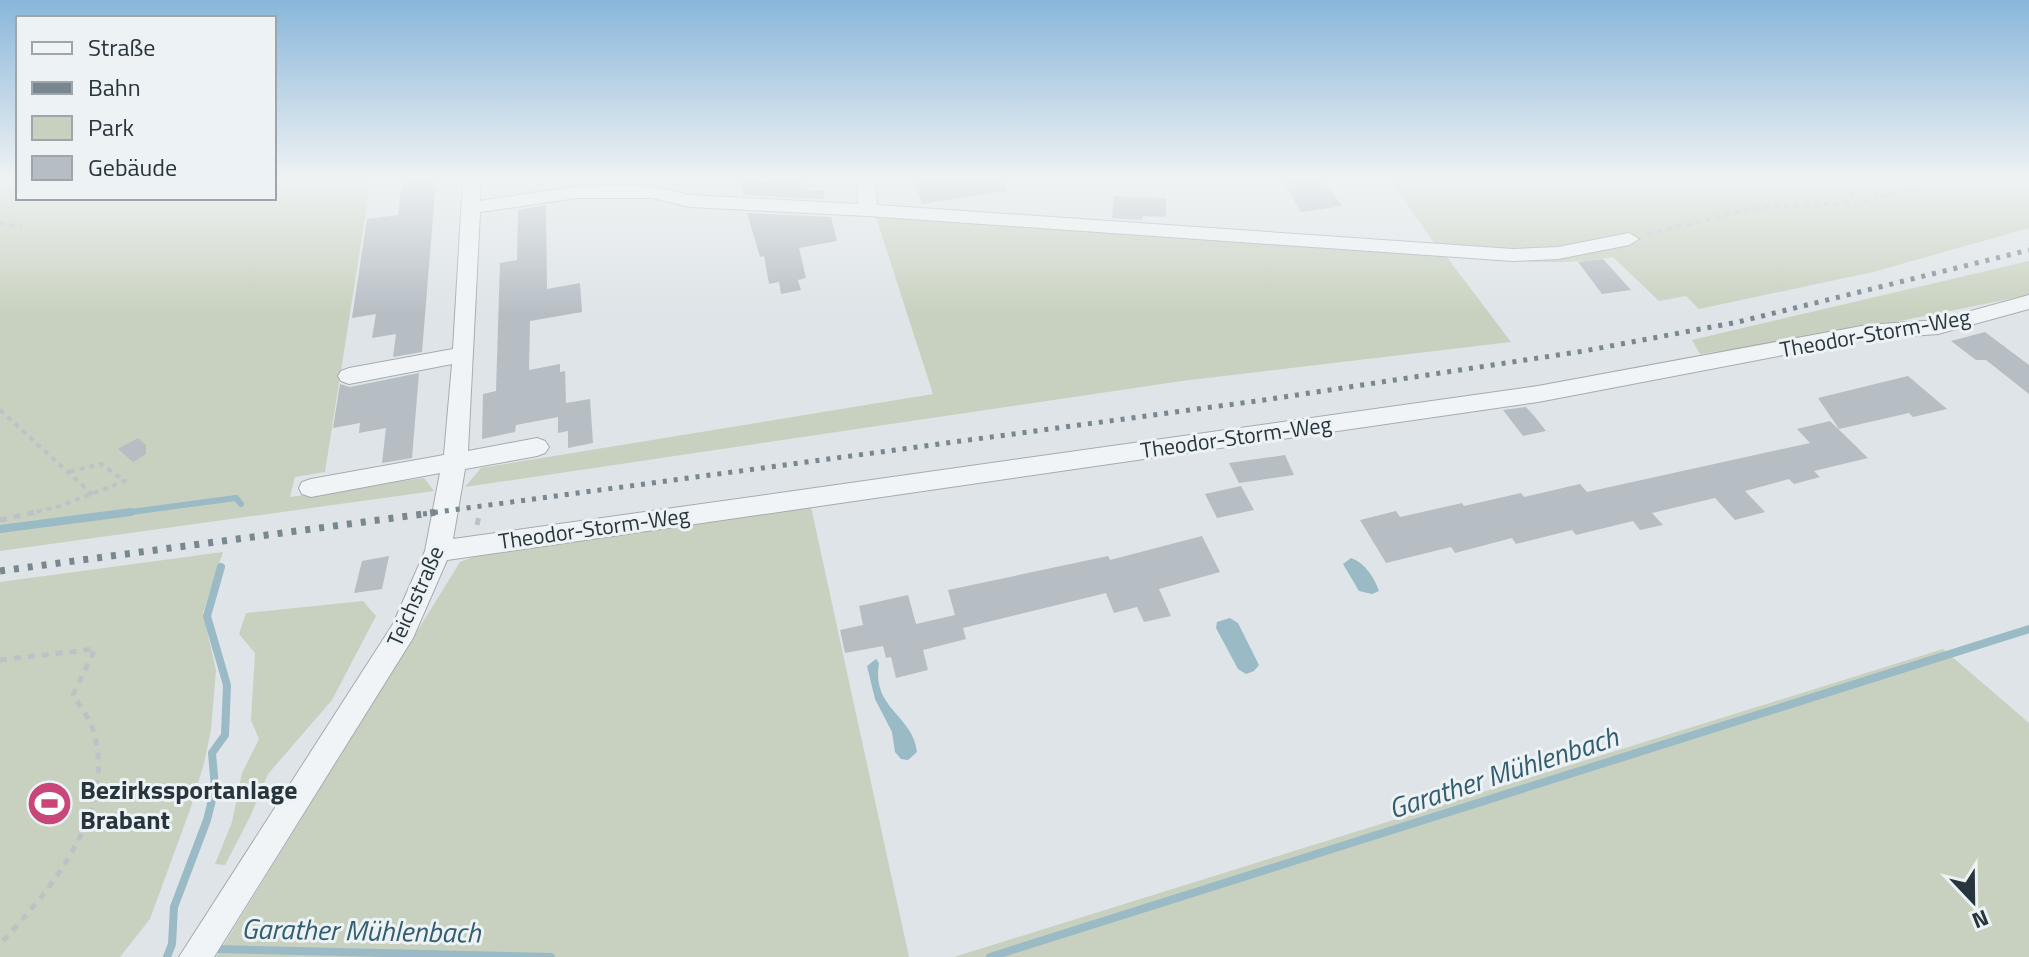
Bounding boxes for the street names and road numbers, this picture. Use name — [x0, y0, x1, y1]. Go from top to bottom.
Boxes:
street label: Theodor-Storm-Weg — [1777, 300, 1973, 366]
street label: Theodor-Storm-Weg — [1138, 407, 1334, 467]
street label: Theodor-Storm-Weg — [496, 498, 692, 558]
street label: Teichstraße — [378, 540, 452, 652]

